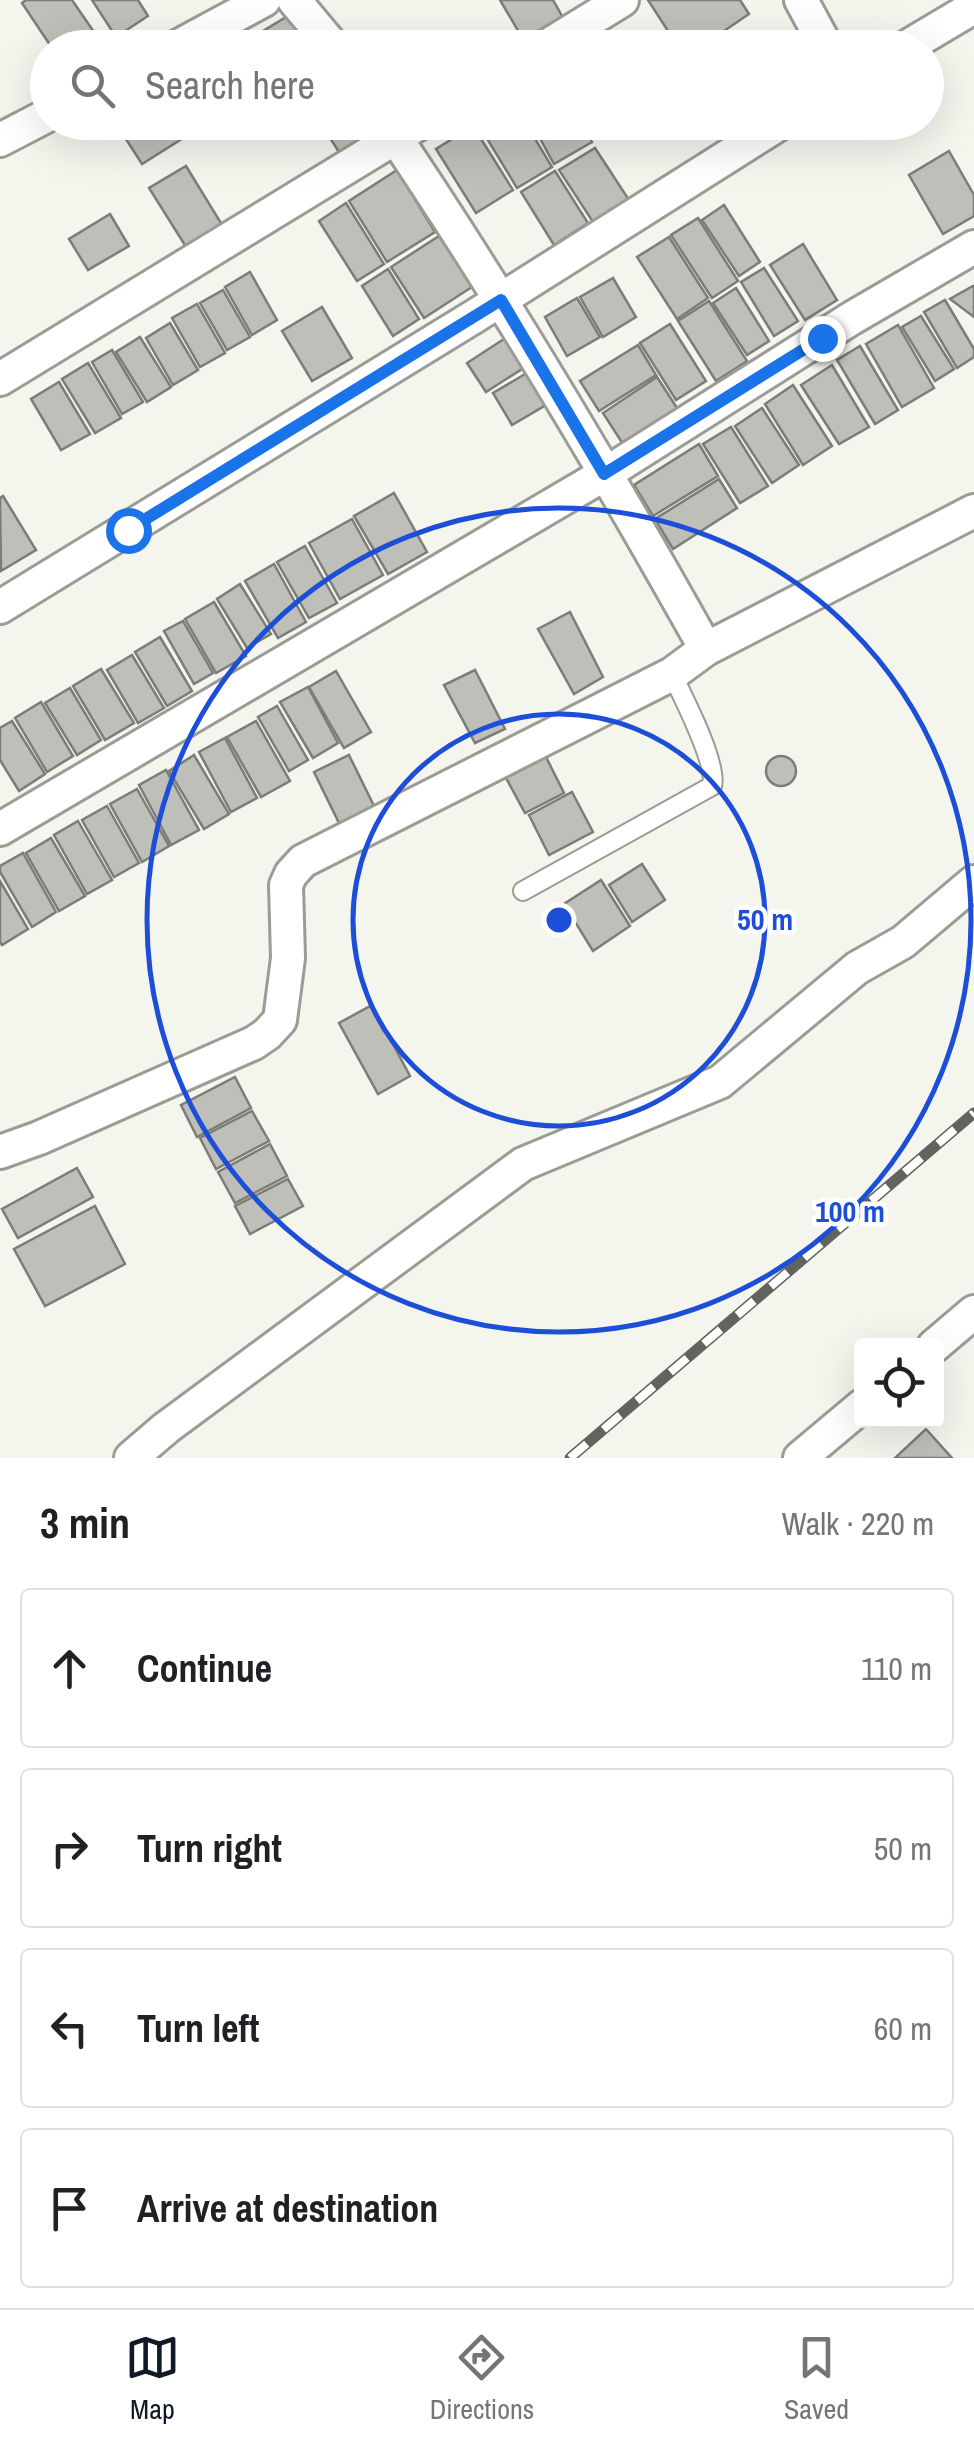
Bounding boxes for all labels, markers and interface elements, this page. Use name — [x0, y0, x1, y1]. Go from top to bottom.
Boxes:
search box — [30, 30, 944, 140]
icon: search — [65, 58, 120, 113]
text: Search here — [145, 60, 315, 111]
route end — [800, 316, 846, 362]
route start — [106, 508, 152, 554]
text: 50 m — [737, 899, 793, 939]
centre of rings — [541, 902, 577, 938]
text: 100 m — [815, 1191, 885, 1231]
map controls — [854, 1338, 944, 1428]
button: locate — [854, 1338, 944, 1428]
text: 3 min — [40, 1495, 130, 1551]
text: Walk · 220 m — [782, 1502, 934, 1545]
icon: ahead — [42, 1641, 97, 1696]
text: Continue — [137, 1643, 272, 1694]
text: 110 m — [861, 1647, 932, 1690]
icon: right — [42, 1821, 97, 1876]
text: Turn right — [137, 1823, 282, 1874]
text: 50 m — [874, 1827, 932, 1870]
icon: left — [42, 2001, 97, 2056]
text: Turn left — [137, 2003, 259, 2054]
text: 60 m — [874, 2007, 932, 2050]
icon: arrive — [42, 2181, 97, 2236]
text: Arrive at destination — [137, 2183, 438, 2234]
tab: Map — [125, 2330, 180, 2428]
tab: Directions — [430, 2330, 534, 2428]
tab: Saved — [784, 2330, 849, 2428]

